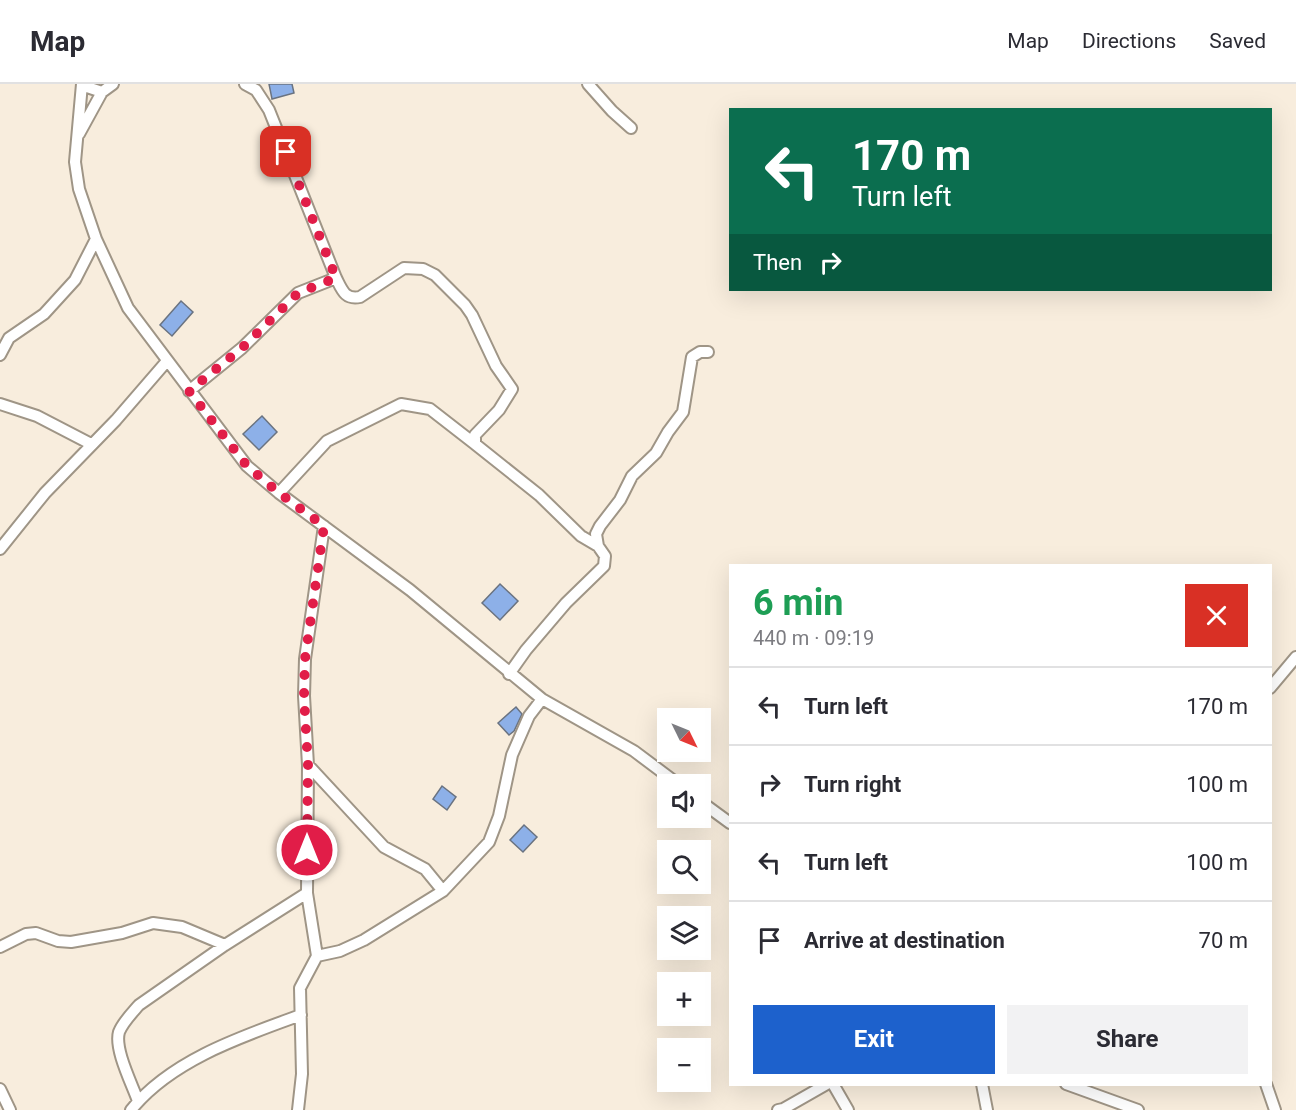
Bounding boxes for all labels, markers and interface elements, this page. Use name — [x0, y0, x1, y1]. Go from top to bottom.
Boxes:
text: Map — [30, 25, 85, 58]
text: Map — [1007, 29, 1049, 53]
text: Directions — [1082, 29, 1176, 53]
text: Saved — [1209, 29, 1266, 53]
pin — [260, 126, 311, 177]
text: 170 m — [852, 131, 971, 180]
icon: left — [753, 132, 831, 210]
icon: arrive — [269, 135, 302, 168]
text: Turn left — [852, 181, 952, 213]
icon: right — [814, 246, 847, 279]
text: Then — [753, 250, 802, 275]
text: 6 min — [753, 582, 844, 624]
button: close — [1185, 584, 1248, 647]
text: 440 m · 09:19 — [753, 626, 874, 650]
icon: left — [753, 690, 786, 723]
text: Turn left — [804, 694, 888, 719]
text: 170 m — [1186, 694, 1248, 719]
north arrow — [657, 708, 711, 762]
map controls — [657, 708, 711, 1092]
icon: right — [753, 768, 786, 801]
text: Turn right — [804, 772, 901, 797]
text: 100 m — [1186, 772, 1248, 797]
button: sound — [657, 774, 711, 828]
position arrow — [275, 818, 339, 882]
button: search — [657, 840, 711, 894]
icon: left — [753, 846, 786, 879]
text: Turn left — [804, 850, 888, 875]
text: 100 m — [1186, 850, 1248, 875]
button: layers — [657, 906, 711, 960]
icon: arrive — [753, 924, 786, 957]
text: Arrive at destination — [804, 928, 1005, 953]
text: 70 m — [1199, 928, 1248, 953]
button: + — [657, 972, 711, 1026]
button: Exit — [753, 1005, 995, 1074]
button: Share — [1007, 1005, 1248, 1074]
button: − — [657, 1038, 711, 1092]

